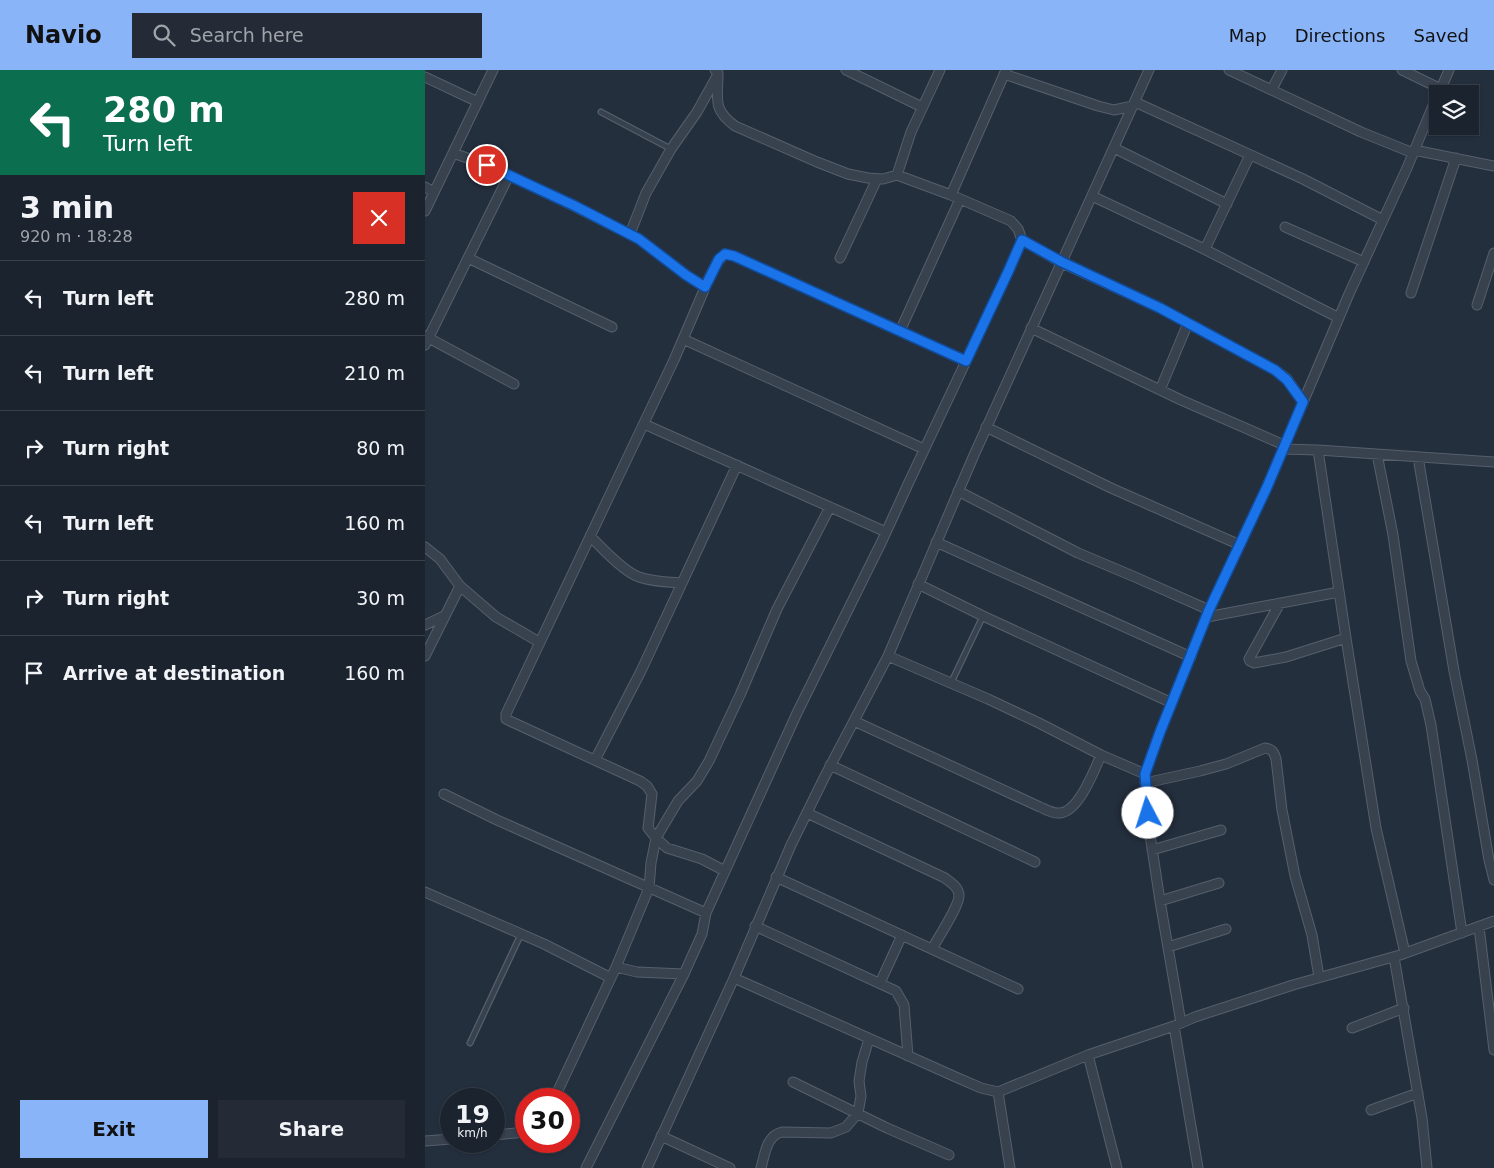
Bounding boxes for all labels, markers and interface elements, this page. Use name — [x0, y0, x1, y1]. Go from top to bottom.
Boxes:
search box — [132, 13, 482, 58]
text: Navio — [25, 21, 102, 49]
icon: search — [150, 21, 178, 49]
text: Search here — [190, 24, 304, 46]
text: Map — [1229, 25, 1267, 46]
text: Directions — [1295, 25, 1385, 46]
text: Saved — [1413, 25, 1469, 46]
map controls — [1429, 85, 1479, 135]
button: layers — [1429, 85, 1479, 135]
icon: left — [20, 90, 85, 155]
text: 280 m — [103, 90, 225, 130]
text: Turn left — [103, 131, 192, 156]
pin — [466, 144, 508, 186]
icon: arrive — [473, 151, 501, 179]
text: 3 min — [20, 190, 114, 225]
button: close — [353, 192, 405, 244]
text: 920 m · 18:28 — [20, 227, 133, 246]
icon: left — [20, 284, 48, 312]
text: Turn left — [63, 287, 154, 309]
text: 280 m — [344, 287, 405, 309]
icon: left — [20, 359, 48, 387]
text: Turn left — [63, 362, 154, 384]
text: 210 m — [344, 362, 405, 384]
icon: right — [20, 434, 48, 462]
text: Turn right — [63, 437, 169, 459]
text: 80 m — [356, 437, 405, 459]
icon: left — [20, 509, 48, 537]
text: Turn left — [63, 512, 154, 534]
text: 160 m — [344, 512, 405, 534]
icon: right — [20, 584, 48, 612]
text: Turn right — [63, 587, 169, 609]
text: 30 m — [356, 587, 405, 609]
icon: arrive — [20, 659, 48, 687]
text: Arrive at destination — [63, 662, 285, 684]
text: 160 m — [344, 662, 405, 684]
position arrow — [1121, 786, 1173, 838]
speed limit sign: 30 — [515, 1088, 580, 1153]
button: Exit — [20, 1100, 208, 1158]
button: Share — [218, 1100, 405, 1158]
text: 19 — [455, 1100, 490, 1129]
text: km/h — [457, 1126, 488, 1140]

